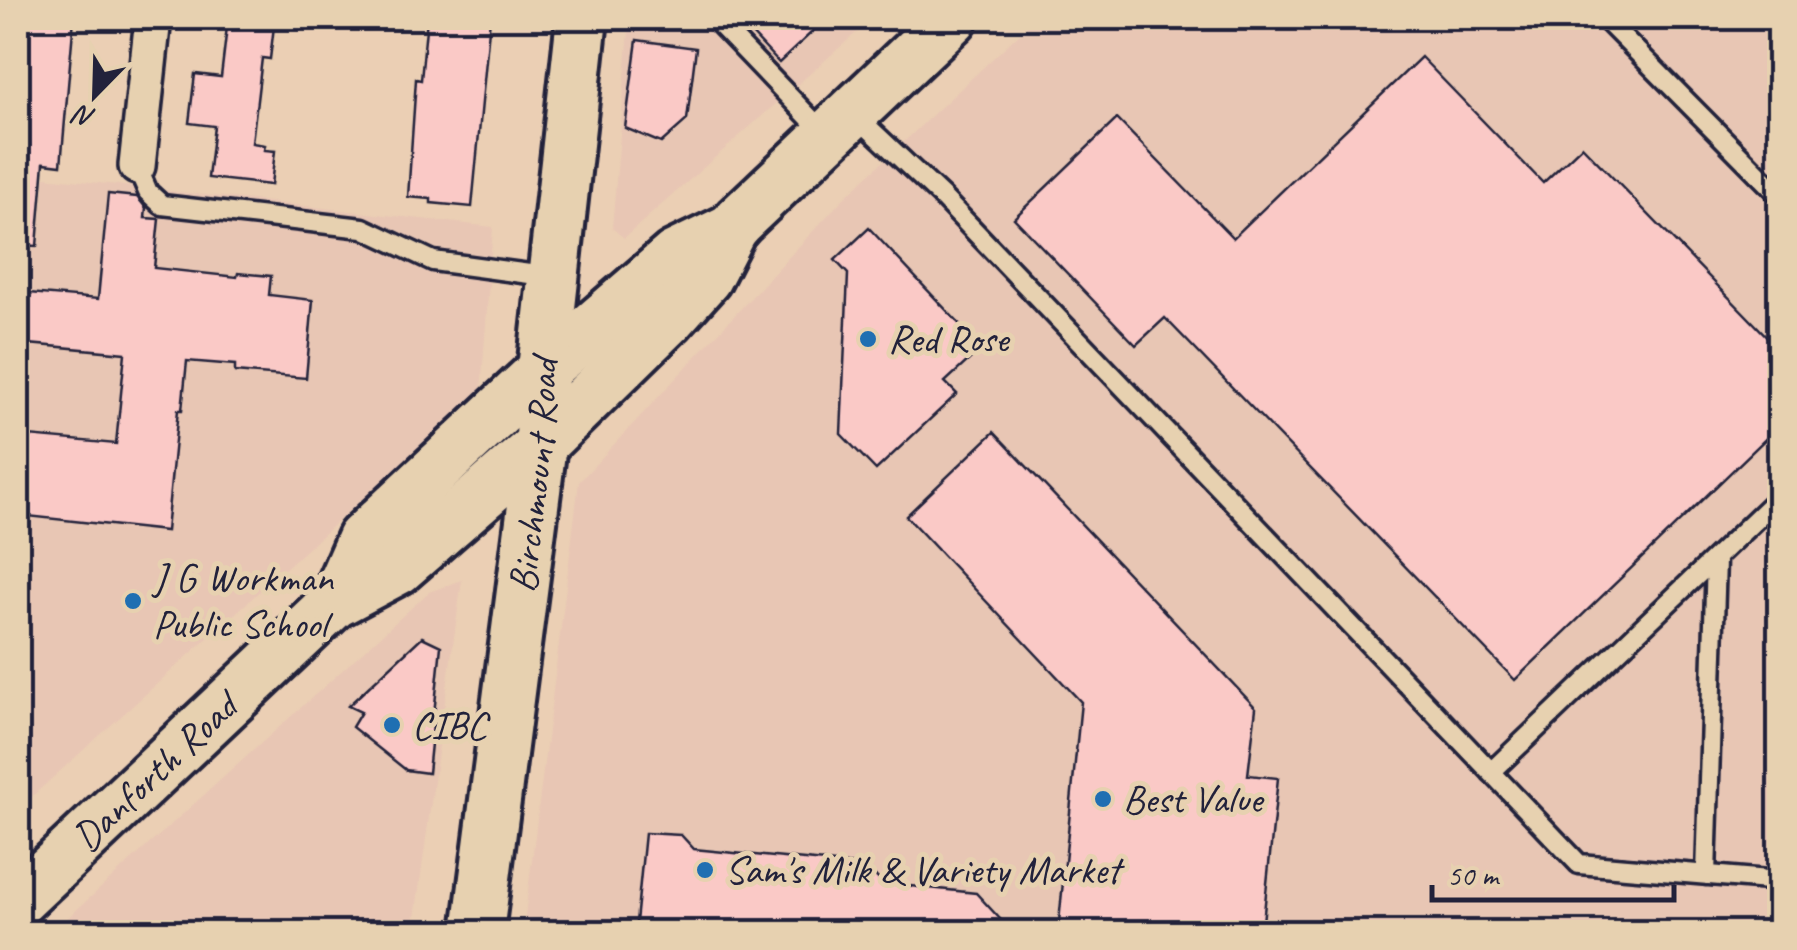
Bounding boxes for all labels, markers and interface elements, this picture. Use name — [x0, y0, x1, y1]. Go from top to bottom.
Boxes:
north arrow — [45, 45, 145, 145]
text: N — [66, 96, 100, 137]
place label: Red Rose — [888, 314, 1011, 364]
marker: Red Rose — [857, 328, 879, 350]
street label: Birchmount Road — [497, 350, 570, 595]
place label: J G Workman Public School — [151, 553, 334, 649]
marker: J G Workman Public School — [122, 590, 144, 612]
street label: Danforth Road — [62, 679, 252, 862]
place label: CIBC — [412, 700, 491, 750]
marker: CIBC — [381, 714, 403, 736]
place label: Best Value — [1123, 774, 1265, 824]
marker: Best Value — [1092, 788, 1114, 810]
scale bar — [1432, 840, 1674, 902]
place label: Sam's Milk & Variety Market — [725, 845, 1126, 895]
text: 50 m — [1447, 856, 1500, 894]
marker: Sam's Milk & Variety Market — [694, 859, 716, 881]

